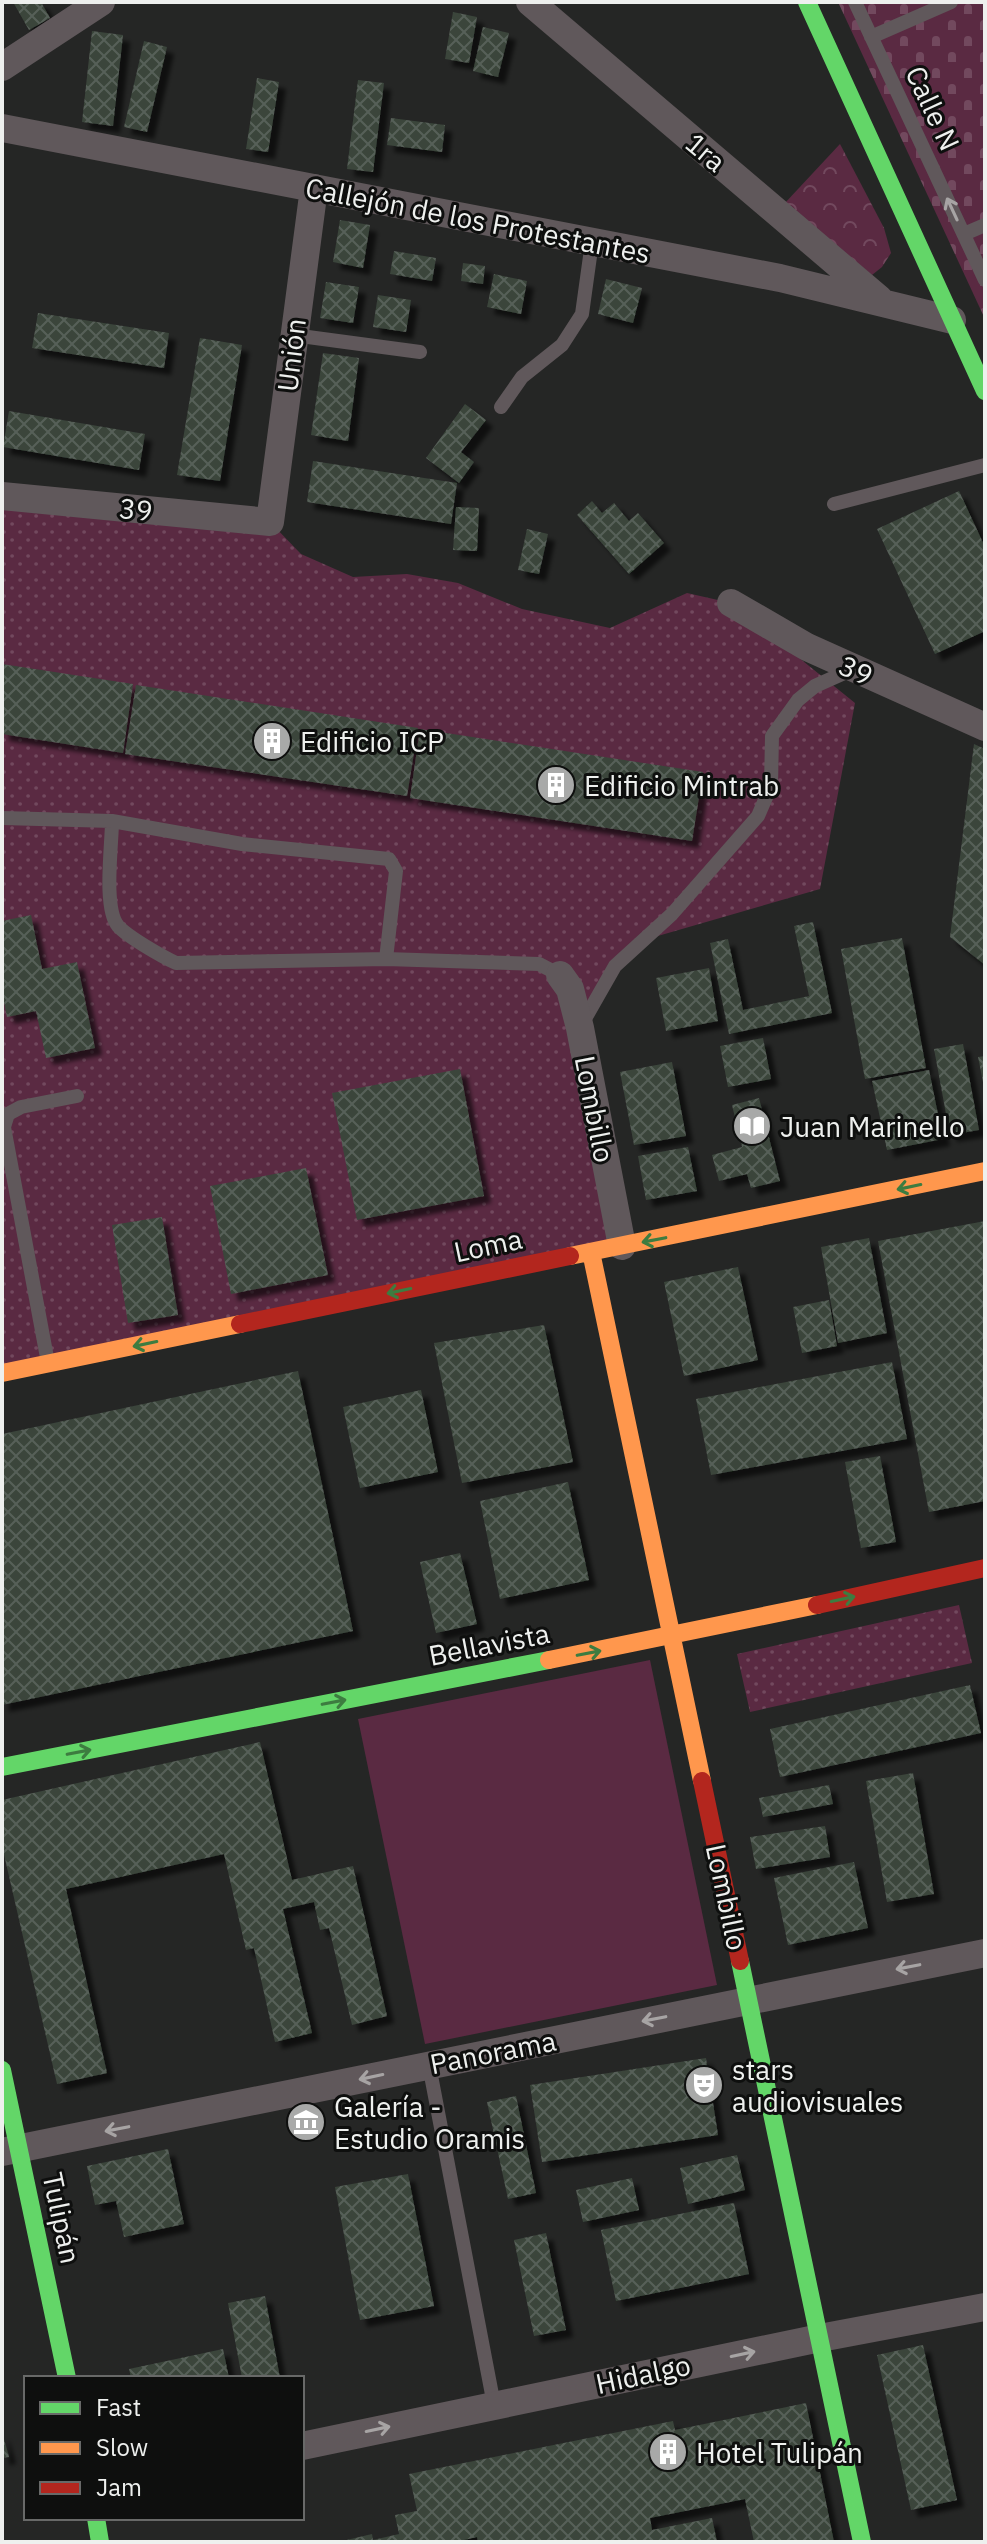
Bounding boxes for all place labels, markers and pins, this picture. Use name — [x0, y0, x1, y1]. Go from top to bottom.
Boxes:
building icon: Edificio ICP — [251, 720, 293, 762]
place label: Edificio ICP — [300, 723, 444, 760]
building icon: Edificio Mintrab — [535, 764, 577, 806]
place label: Edificio Mintrab — [584, 767, 779, 804]
library icon: Juan Marinello — [731, 1105, 773, 1147]
place label: Juan Marinello — [780, 1108, 965, 1145]
place label: stars audiovisuales — [732, 2051, 903, 2120]
theatre icon: stars audiovisuales — [683, 2064, 725, 2106]
place label: Galería - Estudio Oramis — [334, 2088, 525, 2157]
museum icon: Galería - Estudio Oramis — [285, 2101, 327, 2143]
building icon: Hotel Tulipán — [647, 2431, 689, 2473]
place label: Hotel Tulipán — [696, 2434, 863, 2471]

